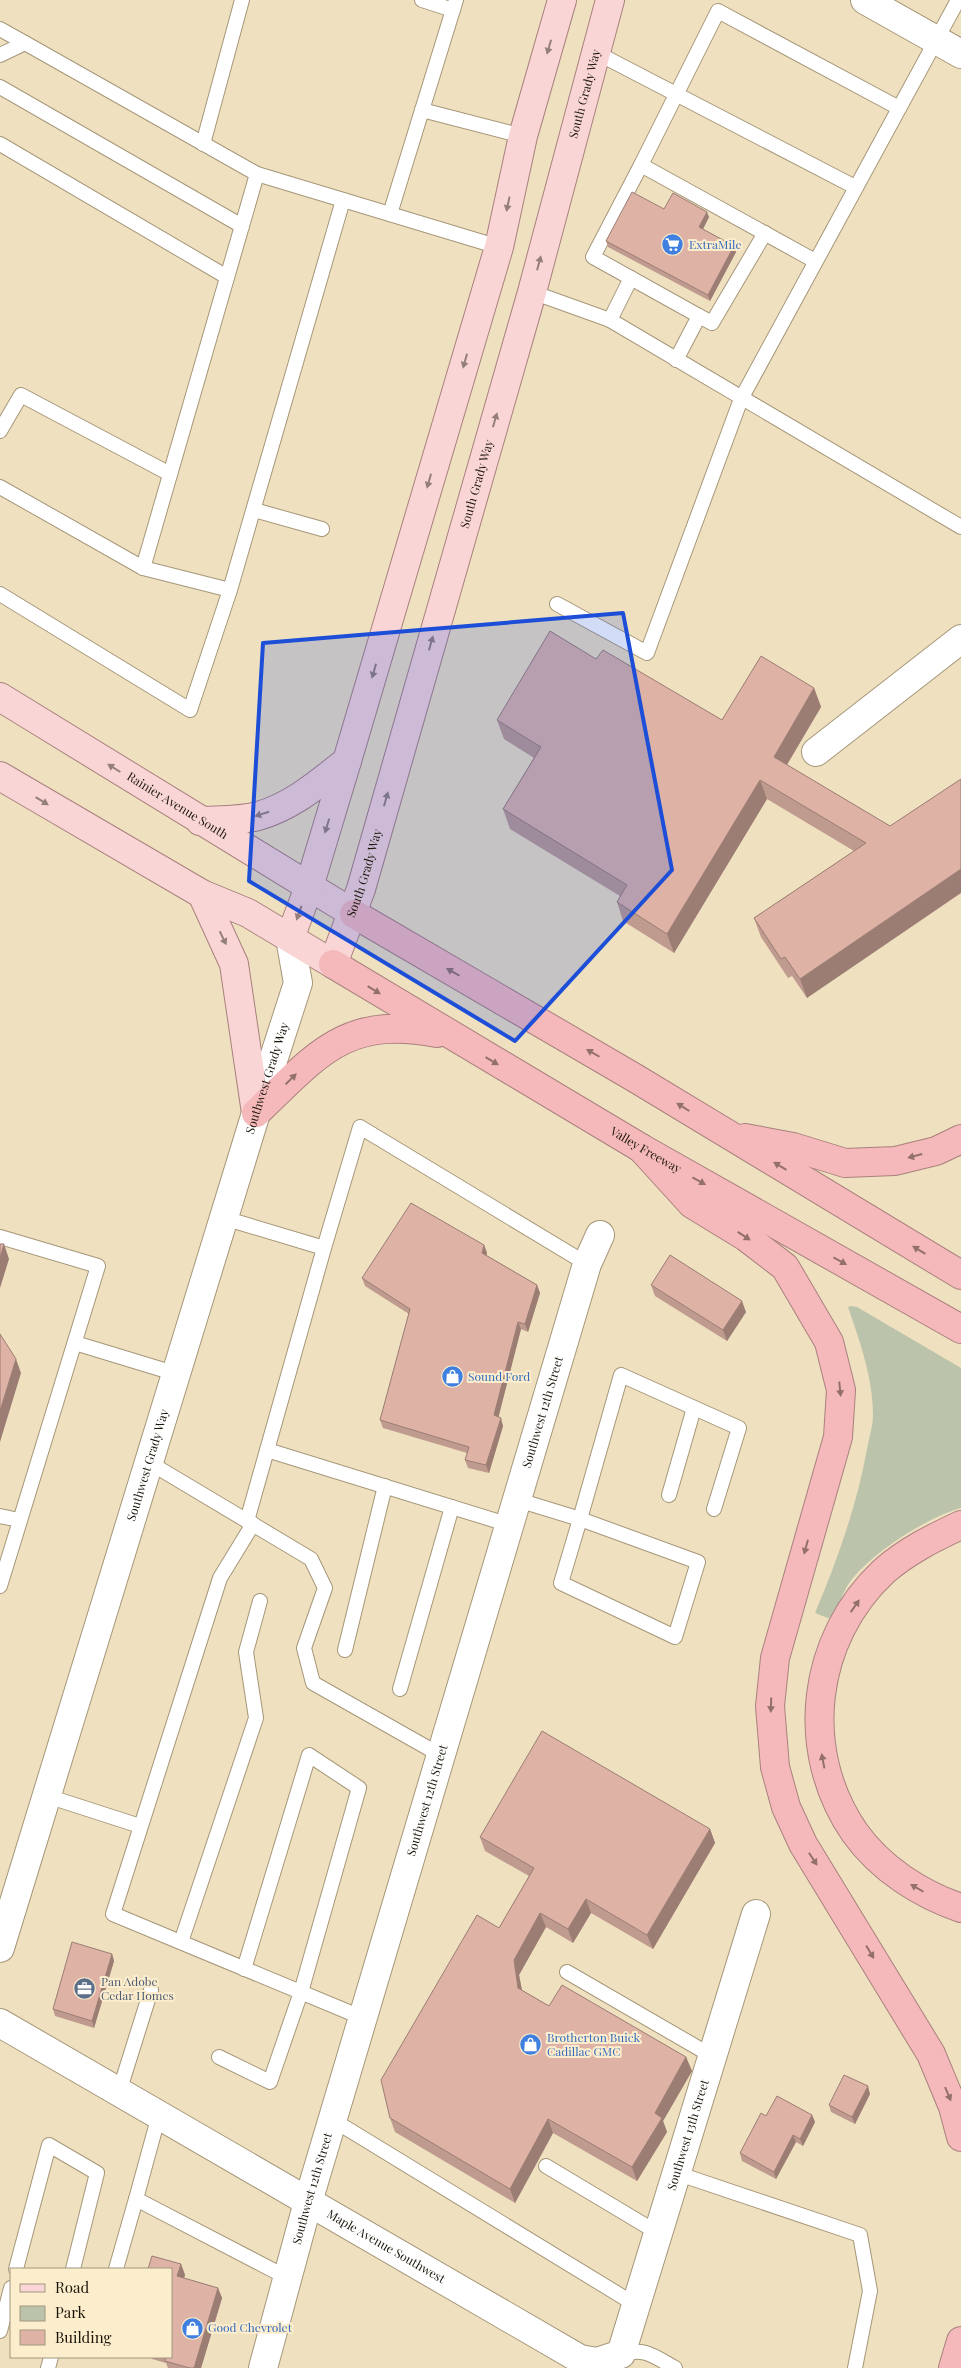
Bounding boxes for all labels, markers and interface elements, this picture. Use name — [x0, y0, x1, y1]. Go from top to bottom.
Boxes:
one-way arrow — [544, 39, 552, 54]
street label: South Grady Way — [564, 47, 604, 140]
one-way arrow — [504, 197, 512, 213]
supermarket icon: ExtraMile — [661, 233, 685, 257]
place label: ExtraMile — [689, 236, 741, 252]
one-way arrow — [536, 256, 544, 271]
one-way arrow — [461, 353, 469, 368]
one-way arrow — [492, 412, 500, 427]
street label: South Grady Way — [456, 438, 496, 530]
one-way arrow — [425, 474, 433, 489]
one-way arrow — [427, 636, 435, 651]
one-way arrow — [369, 663, 377, 678]
one-way arrow — [107, 764, 121, 773]
street label: Rainier Avenue South — [124, 768, 231, 842]
one-way arrow — [383, 792, 391, 807]
one-way arrow — [35, 797, 48, 806]
one-way arrow — [254, 811, 269, 819]
one-way arrow — [323, 819, 331, 834]
street label: South Grady Way — [342, 827, 385, 919]
one-way arrow — [295, 905, 302, 920]
one-way arrow — [219, 931, 227, 945]
one-way arrow — [446, 967, 459, 976]
one-way arrow — [368, 985, 381, 994]
street label: Southwest Grady Way — [241, 1020, 292, 1136]
one-way arrow — [587, 1049, 600, 1058]
one-way arrow — [486, 1056, 499, 1065]
one-way arrow — [285, 1073, 297, 1085]
one-way arrow — [676, 1103, 689, 1112]
street label: Valley Freeway — [607, 1122, 685, 1176]
one-way arrow — [908, 1152, 923, 1160]
one-way arrow — [773, 1162, 786, 1171]
one-way arrow — [691, 1177, 706, 1185]
one-way arrow — [737, 1231, 750, 1241]
one-way arrow — [913, 1245, 926, 1254]
one-way arrow — [833, 1257, 848, 1265]
street label: Southwest 12th Street — [518, 1353, 566, 1470]
shop icon: Sound Ford — [440, 1365, 464, 1389]
place label: Sound Ford — [468, 1368, 530, 1384]
one-way arrow — [836, 1382, 844, 1398]
street label: Southwest Grady Way — [122, 1407, 172, 1523]
one-way arrow — [802, 1540, 810, 1555]
one-way arrow — [850, 1600, 860, 1613]
one-way arrow — [766, 1697, 774, 1713]
street label: Southwest 12th Street — [402, 1742, 451, 1858]
one-way arrow — [819, 1752, 827, 1768]
one-way arrow — [808, 1853, 817, 1866]
one-way arrow — [910, 1883, 924, 1892]
one-way arrow — [865, 1945, 874, 1958]
place label: Pan Adobe Cedar Homes — [101, 1973, 174, 2003]
office icon: Pan Adobe Cedar Homes — [73, 1977, 97, 2001]
place label: Brotherton Buick Cadillac GMC — [547, 2029, 641, 2059]
shop icon: Brotherton Buick Cadillac GMC — [519, 2033, 543, 2057]
street label: Southwest 13th Street — [663, 2077, 712, 2192]
one-way arrow — [944, 2087, 952, 2101]
street label: Southwest 12th Street — [288, 2130, 335, 2246]
street label: Maple Avenue Southwest — [324, 2205, 449, 2287]
legend — [10, 2268, 172, 2358]
text: Road — [55, 2277, 89, 2297]
text: Park — [55, 2302, 87, 2322]
shop icon: Good Chevrolet — [180, 2316, 204, 2340]
place label: Good Chevrolet — [208, 2319, 293, 2335]
text: Building — [55, 2327, 112, 2347]

